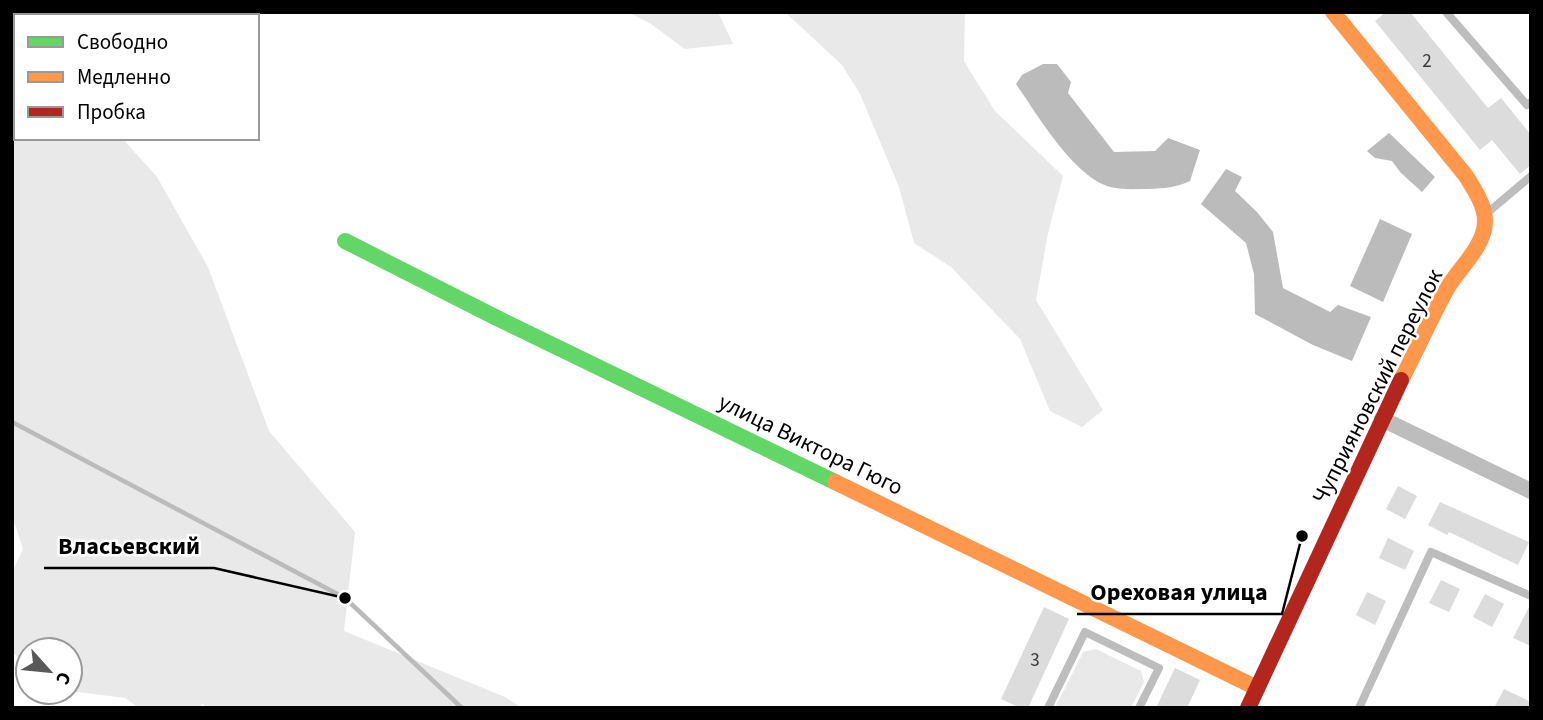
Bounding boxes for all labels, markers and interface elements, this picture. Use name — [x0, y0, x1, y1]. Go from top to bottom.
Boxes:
legend — [14, 14, 259, 140]
text: Свободно — [77, 27, 168, 57]
house number: 2 — [1422, 48, 1432, 75]
text: Медленно — [77, 62, 171, 92]
text: Пробка — [77, 97, 146, 127]
street label: Чуприяновский переулок — [1304, 263, 1451, 509]
street label: улица Виктора Гюго — [713, 385, 909, 504]
callout: Власьевский — [44, 523, 214, 568]
text: Власьевский — [58, 529, 200, 564]
callout: Ореховая улица — [1077, 569, 1282, 614]
text: Ореховая улица — [1090, 575, 1268, 610]
north arrow — [14, 636, 84, 706]
house number: 3 — [1030, 647, 1040, 674]
text: С — [48, 667, 77, 689]

